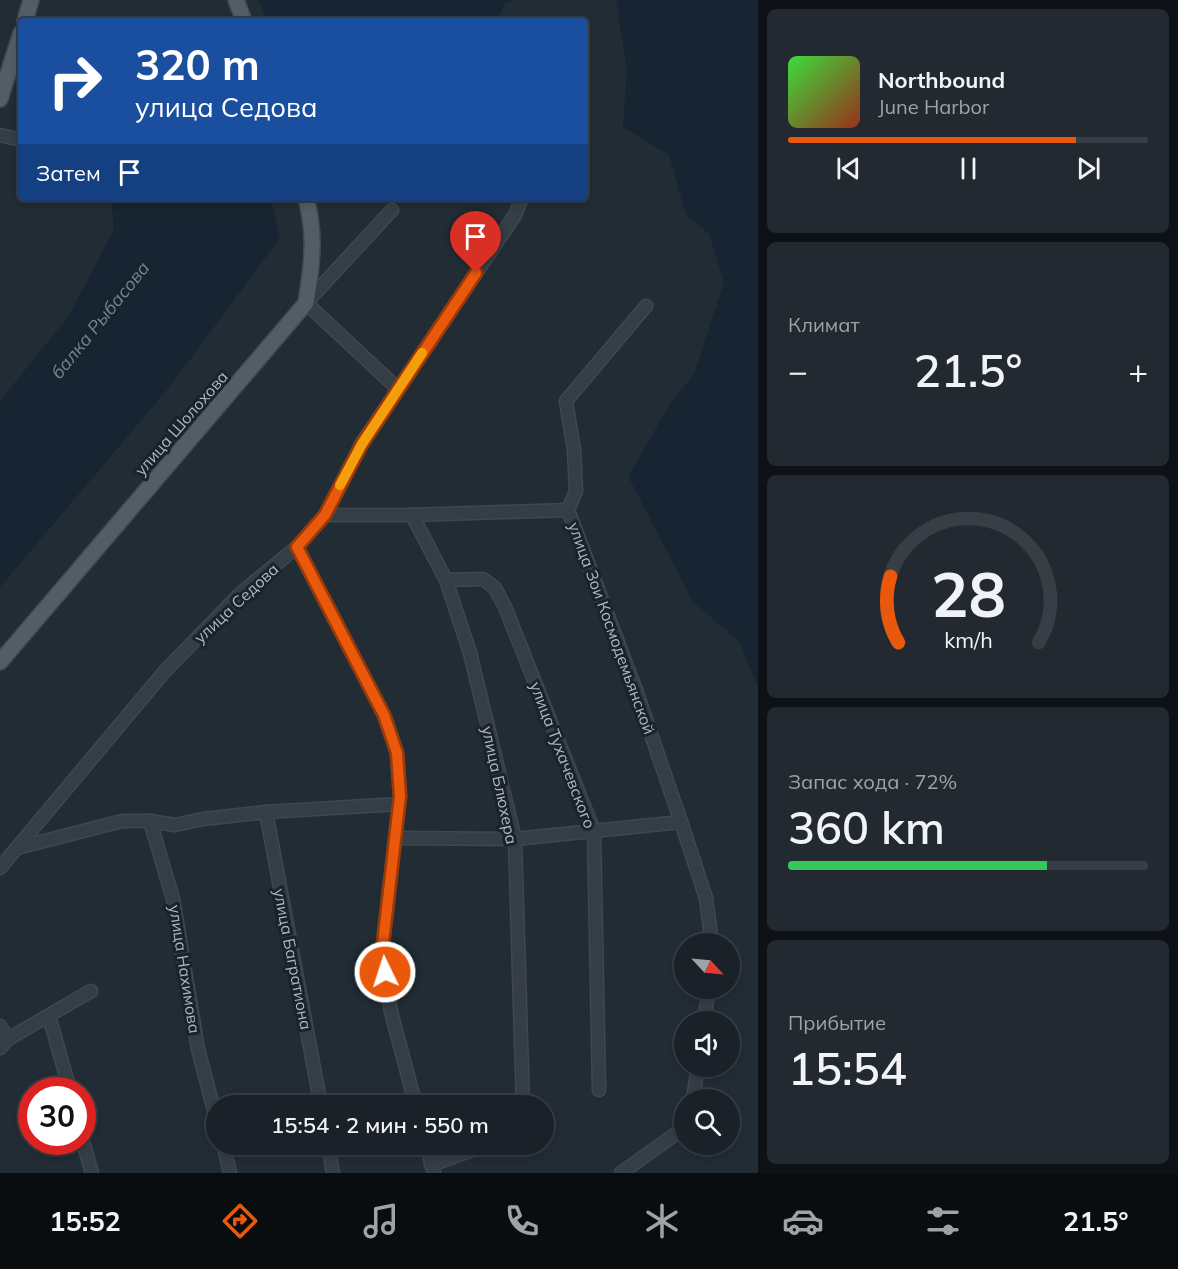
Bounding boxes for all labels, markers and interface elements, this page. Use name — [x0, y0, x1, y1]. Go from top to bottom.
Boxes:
text: 320 m — [135, 38, 260, 91]
icon: right — [36, 42, 114, 120]
text: Northbound — [878, 66, 1005, 94]
text: улица Седова — [135, 90, 318, 124]
text: June Harbor — [878, 94, 989, 119]
icon: previous — [832, 152, 865, 185]
icon: pause — [952, 152, 985, 185]
icon: next — [1072, 152, 1105, 185]
icon: arrive — [113, 156, 146, 189]
text: Затем — [36, 159, 101, 187]
pin — [450, 211, 501, 273]
icon: arrive — [459, 220, 492, 253]
water label: балка Рыбасова — [46, 257, 154, 383]
text: Климат — [788, 312, 860, 337]
text: 21.5° — [914, 342, 1022, 398]
text: − — [788, 350, 808, 391]
text: + — [1128, 350, 1148, 391]
street label: улица Шолохова — [130, 367, 232, 479]
street label: улица Зои Космодемьянской — [564, 519, 660, 737]
text: 28 — [931, 555, 1005, 634]
street label: улица Седова — [190, 559, 282, 647]
text: km/h — [944, 627, 992, 654]
street label: улица Тухачевского — [526, 679, 600, 831]
street label: улица Блюхера — [478, 724, 522, 846]
text: Запас хода · 72% — [788, 769, 957, 794]
text: 360 km — [788, 799, 945, 855]
street label: улица Багратиона — [269, 887, 317, 1031]
street label: улица Нахимова — [165, 903, 205, 1035]
north arrow — [674, 933, 740, 999]
map controls — [674, 933, 740, 1155]
position arrow — [353, 940, 417, 1004]
text: Прибытие — [788, 1010, 886, 1035]
button: sound — [674, 1011, 740, 1077]
text: 15:54 — [788, 1040, 907, 1096]
speed limit sign: 30 — [18, 1077, 96, 1155]
button: search — [674, 1089, 740, 1155]
text: 15:54 · 2 мин · 550 m — [271, 1111, 489, 1139]
icon: directions — [219, 1200, 261, 1242]
icon: music — [360, 1200, 402, 1242]
icon: phone — [501, 1200, 543, 1242]
icon: climate — [641, 1200, 683, 1242]
icon: car — [782, 1200, 824, 1242]
icon: filters — [922, 1200, 964, 1242]
text: 15:52 — [49, 1204, 121, 1238]
text: 21.5° — [1063, 1204, 1129, 1238]

